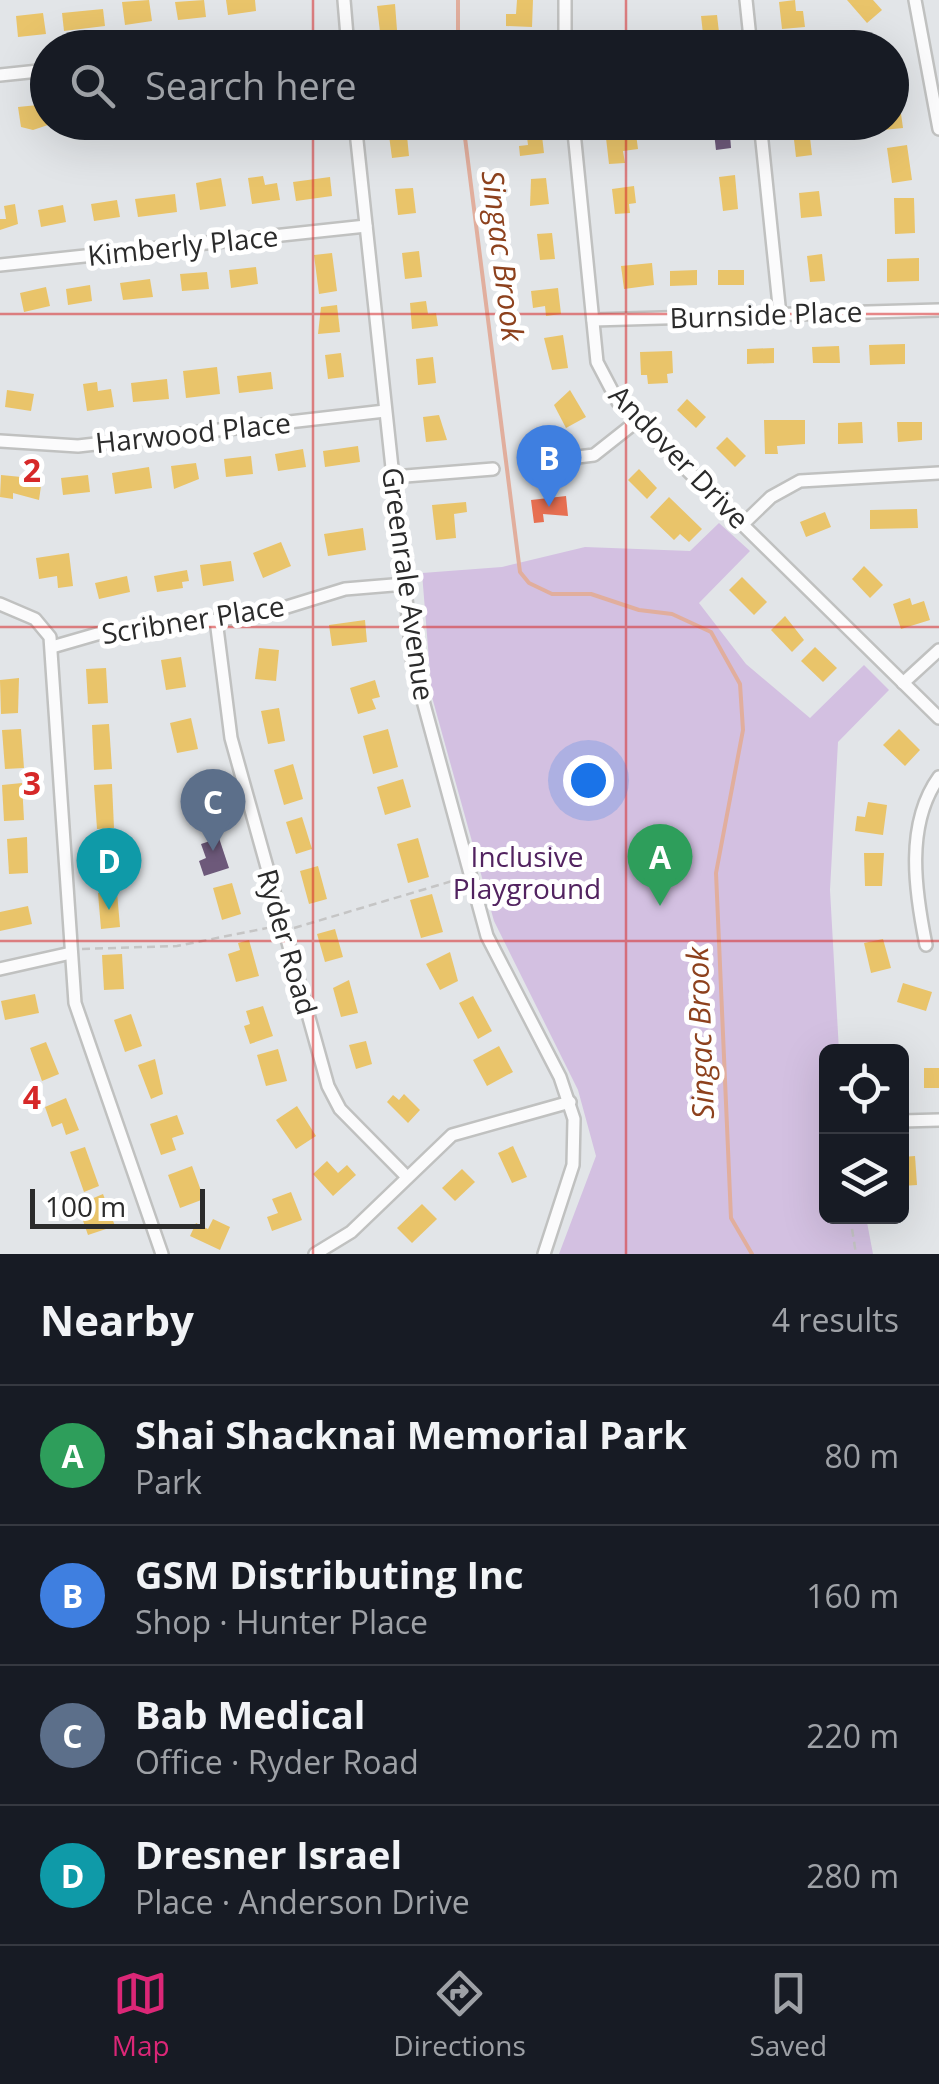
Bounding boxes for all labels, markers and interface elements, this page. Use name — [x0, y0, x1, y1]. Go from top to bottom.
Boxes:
search box — [30, 30, 909, 140]
icon: search — [65, 58, 120, 113]
text: Search here — [145, 59, 357, 111]
water label: Singac Brook — [473, 168, 534, 345]
street label: Kimberly Place — [86, 216, 280, 274]
street label: Burnside Place — [669, 292, 863, 336]
street label: Andover Drive — [602, 376, 758, 536]
street label: Harwood Place — [93, 403, 292, 461]
pin: B — [516, 424, 582, 507]
text: 2 — [23, 448, 41, 491]
street label: Greenrale Avenue — [374, 465, 444, 703]
street label: Scribner Place — [99, 586, 287, 652]
your location — [563, 755, 614, 806]
text: 3 — [23, 761, 41, 804]
pin: C — [180, 768, 246, 851]
pin: A — [628, 824, 692, 906]
pin: D — [76, 828, 142, 910]
park label: Inclusive Playground — [453, 837, 601, 907]
street label: Ryder Road — [249, 865, 327, 1019]
water label: Singac Brook — [676, 945, 723, 1120]
map controls — [819, 1044, 909, 1224]
button: locate — [819, 1044, 909, 1134]
text: 4 — [23, 1075, 41, 1118]
button: layers — [819, 1134, 909, 1224]
scale bar — [30, 1184, 205, 1228]
text: 100 m — [45, 1187, 126, 1225]
text: Nearby — [40, 1291, 194, 1348]
text: 4 results — [772, 1298, 899, 1341]
text: Shai Shacknai Memorial Park — [135, 1408, 687, 1460]
text: A — [61, 1434, 84, 1477]
text: 80 m — [824, 1434, 899, 1477]
text: Park — [135, 1460, 202, 1503]
text: GSM Distributing Inc — [135, 1548, 524, 1600]
text: B — [62, 1574, 83, 1617]
text: 160 m — [806, 1574, 899, 1617]
text: Shop · Hunter Place — [135, 1600, 428, 1643]
text: Bab Medical — [135, 1688, 365, 1740]
text: C — [62, 1714, 83, 1757]
text: 220 m — [806, 1714, 899, 1757]
text: Office · Ryder Road — [135, 1740, 419, 1783]
text: Dresner Israel — [135, 1828, 402, 1880]
text: D — [61, 1854, 84, 1897]
text: 280 m — [806, 1854, 899, 1897]
text: Place · Anderson Drive — [135, 1880, 470, 1923]
tab: Map — [112, 1966, 170, 2064]
tab: Directions — [393, 1966, 526, 2064]
tab: Saved — [749, 1966, 827, 2064]

